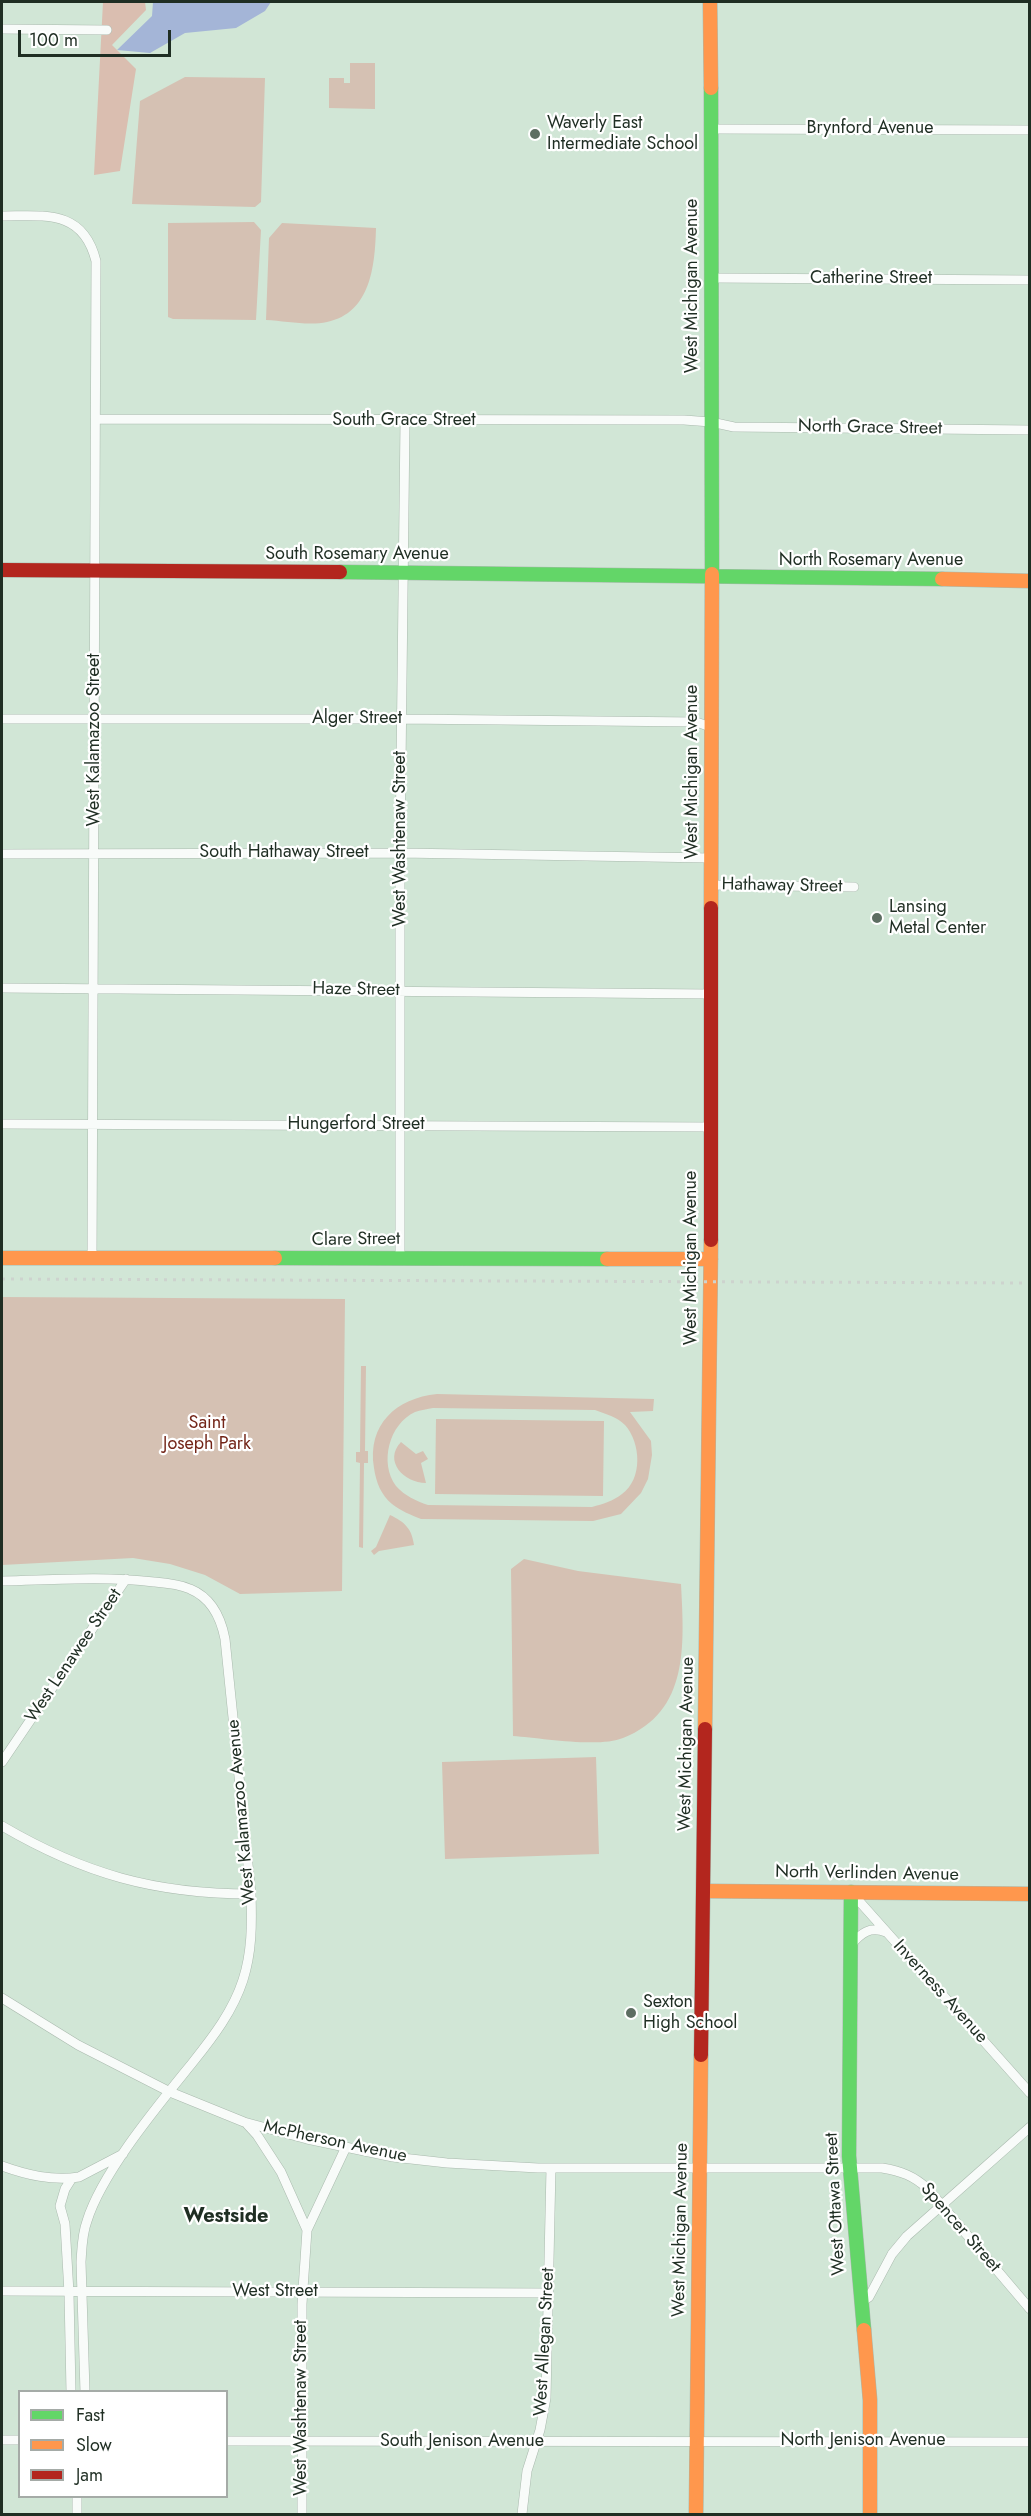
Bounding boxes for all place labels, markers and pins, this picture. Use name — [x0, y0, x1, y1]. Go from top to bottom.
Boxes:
place label: Waverly East Intermediate School — [547, 113, 698, 156]
marker: Waverly East Intermediate School — [528, 127, 542, 141]
place label: Lansing Metal Center — [889, 897, 986, 940]
marker: Lansing Metal Center — [870, 911, 884, 925]
place label: Sexton High School — [643, 1992, 737, 2034]
marker: Sexton High School — [624, 2006, 638, 2020]

